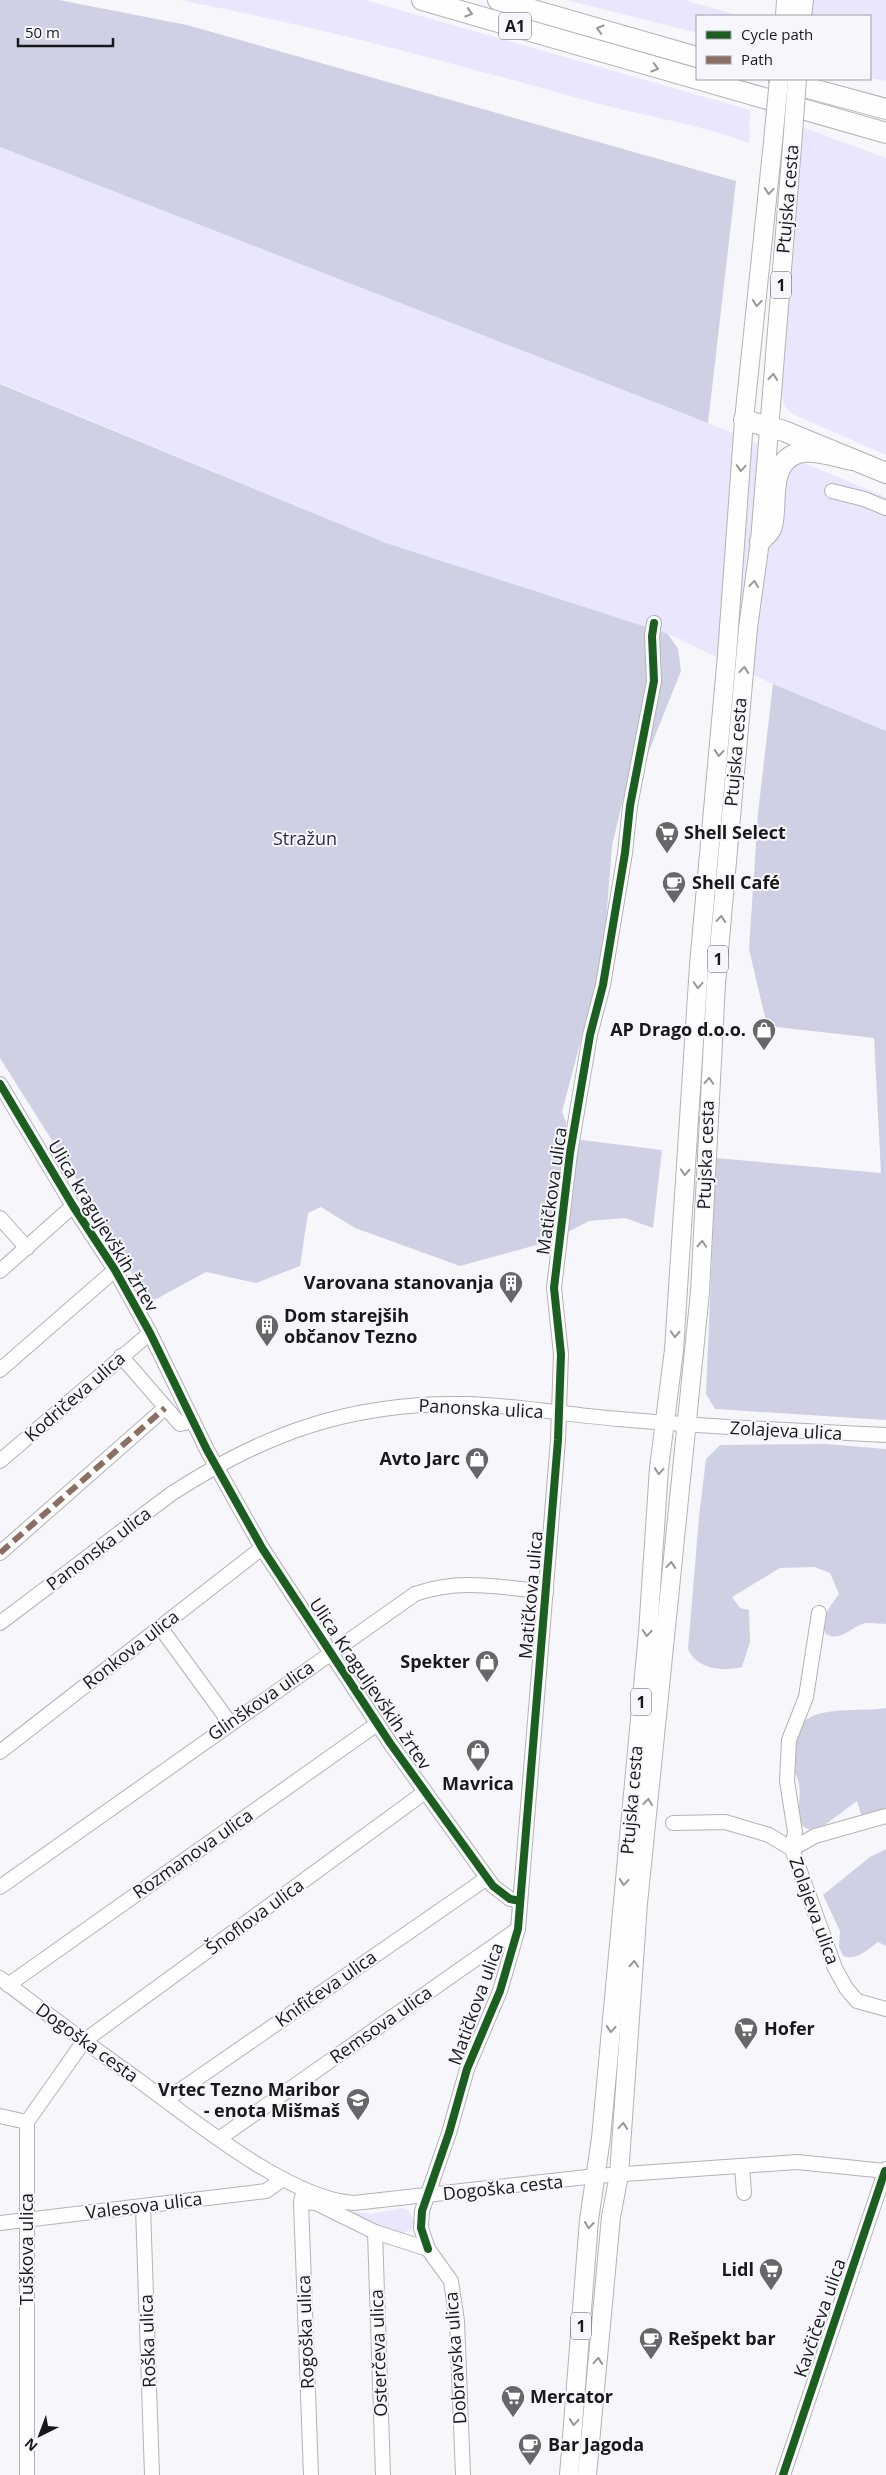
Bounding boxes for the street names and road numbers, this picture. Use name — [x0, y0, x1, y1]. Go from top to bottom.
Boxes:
road number: A1 — [499, 12, 531, 40]
street label: Ptujska cesta — [770, 143, 804, 254]
road number: 1 — [771, 272, 791, 298]
street label: Ptujska cesta — [718, 696, 752, 807]
road number: 1 — [708, 946, 728, 972]
street label: Ptujska cesta — [691, 1100, 719, 1210]
street label: Matičkova ulica — [530, 1126, 572, 1256]
street label: Ulica kragujevških žrtev — [43, 1135, 165, 1316]
street label: Kodričeva ulica — [19, 1346, 130, 1447]
street label: Panonska ulica — [418, 1393, 544, 1423]
street label: Zolajeva ulica — [729, 1415, 843, 1445]
street label: Panonska ulica — [41, 1501, 156, 1595]
street label: Matičkova ulica — [512, 1530, 548, 1660]
street label: Ulica Kraguljevških žrtev — [304, 1593, 437, 1774]
street label: Ronkova ulica — [77, 1604, 183, 1694]
street label: Glinškova ulica — [203, 1655, 318, 1746]
road number: 1 — [631, 1688, 651, 1715]
street label: Ptujska cesta — [614, 1744, 648, 1855]
street label: Rozmanova ulica — [128, 1803, 257, 1904]
street label: Zolajeva ulica — [784, 1854, 845, 1968]
street label: Šnoflova ulica — [201, 1873, 308, 1960]
street label: Matičkova ulica — [442, 1939, 508, 2068]
street label: Knifičeva ulica — [270, 1944, 381, 2032]
street label: Remsova ulica — [325, 1980, 436, 2068]
street label: Dogoška cesta — [32, 1997, 144, 2087]
street label: Dogoška cesta — [442, 2169, 564, 2205]
street label: Valesova ulica — [84, 2186, 204, 2224]
street label: Tuškova ulica — [14, 2193, 38, 2305]
street label: Kavčičeva ulica — [787, 2255, 851, 2380]
street label: Rogoška ulica — [291, 2275, 319, 2389]
street label: Osterčeva ulica — [364, 2289, 392, 2417]
street label: Dobravska ulica — [438, 2291, 472, 2425]
street label: Roška ulica — [133, 2294, 161, 2388]
road number: 1 — [571, 2312, 591, 2340]

